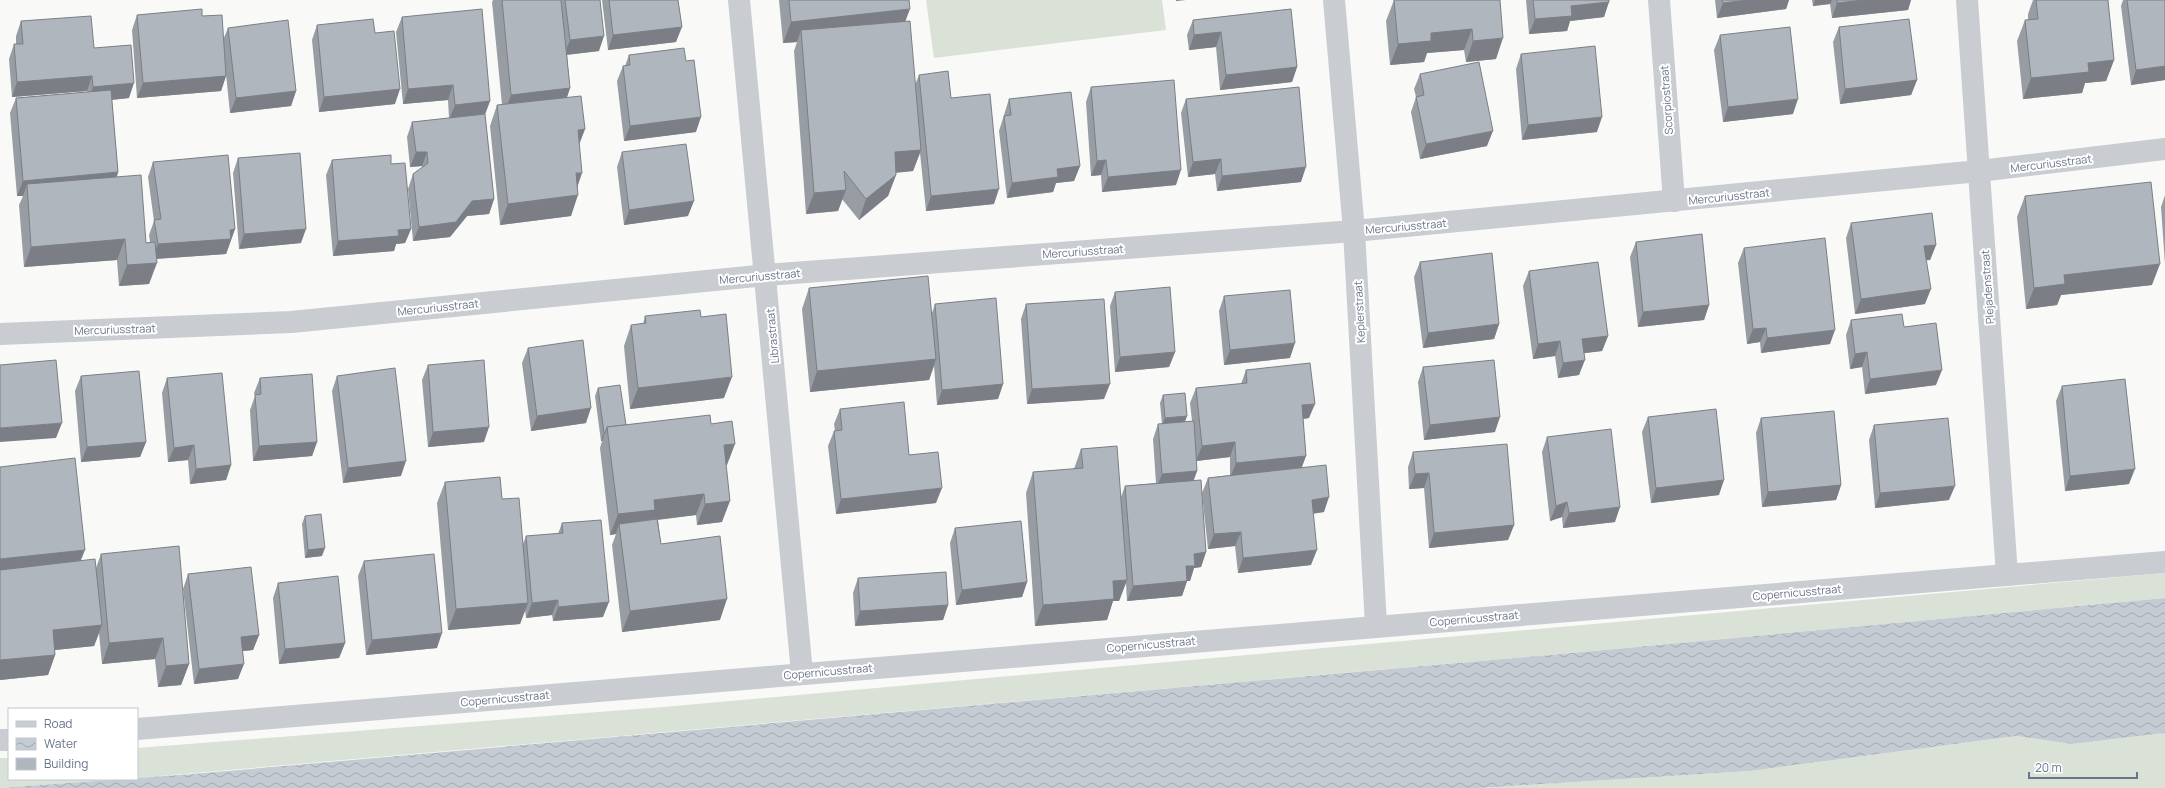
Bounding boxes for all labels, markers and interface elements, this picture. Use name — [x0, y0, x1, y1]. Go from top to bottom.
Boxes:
street label: Scorpiostraat — [1656, 65, 1676, 135]
street label: Mercuriusstraat — [2010, 151, 2092, 175]
street label: Mercuriusstraat — [1688, 184, 1770, 208]
street label: Mercuriusstraat — [1365, 215, 1447, 237]
street label: Mercuriusstraat — [1042, 241, 1124, 261]
street label: Plejadenstraat — [1977, 249, 1997, 325]
street label: Mercuriusstraat — [719, 265, 801, 287]
street label: Keplerstraat — [1350, 281, 1368, 343]
street label: Mercuriusstraat — [397, 295, 479, 319]
street label: Librastraat — [762, 308, 782, 364]
street label: Mercuriusstraat — [74, 320, 156, 338]
street label: Copernicusstraat — [1752, 581, 1842, 603]
street label: Copernicusstraat — [1429, 607, 1519, 629]
street label: Copernicusstraat — [1106, 633, 1196, 655]
street label: Copernicusstraat — [783, 660, 873, 682]
street label: Copernicusstraat — [460, 687, 550, 709]
legend — [8, 708, 138, 780]
text: Road — [44, 715, 72, 732]
text: Water — [44, 735, 78, 752]
scale bar — [2029, 754, 2137, 780]
text: Building — [44, 755, 88, 772]
text: 20 m — [2035, 759, 2062, 776]

